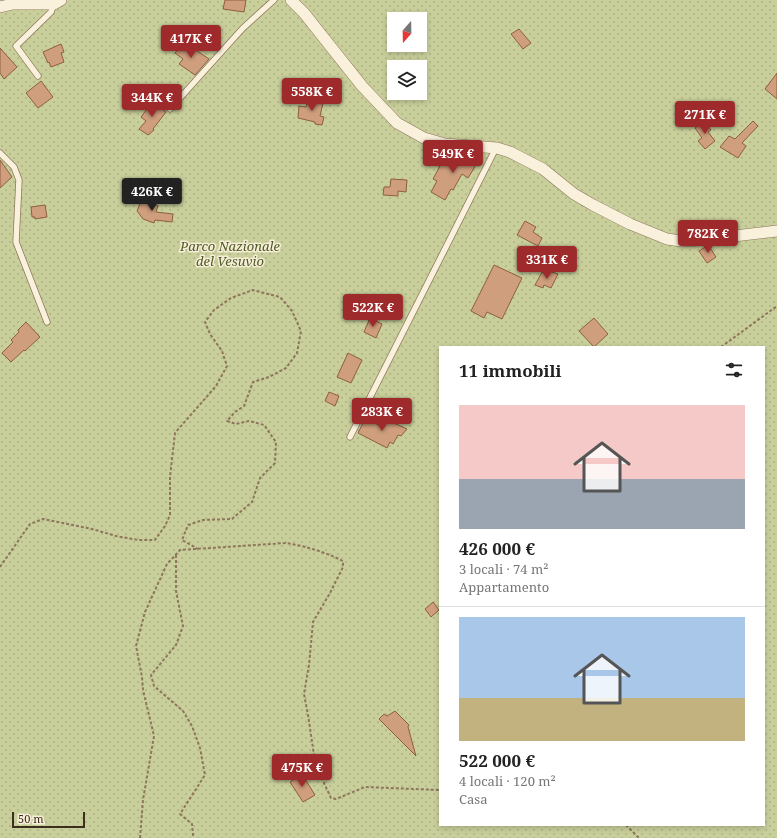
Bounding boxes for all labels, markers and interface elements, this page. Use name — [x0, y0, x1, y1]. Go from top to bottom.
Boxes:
north arrow — [387, 12, 427, 52]
map controls — [387, 12, 427, 100]
pin: 417K € — [158, 25, 224, 59]
text: 417K € — [170, 29, 212, 47]
button: layers — [387, 60, 427, 100]
pin: 558K € — [279, 78, 345, 112]
text: 558K € — [291, 82, 333, 100]
pin: 344K € — [119, 84, 185, 118]
text: 344K € — [131, 88, 173, 106]
pin: 271K € — [672, 101, 738, 135]
text: 271K € — [684, 105, 726, 123]
pin: 549K € — [420, 140, 486, 174]
text: 549K € — [432, 144, 474, 162]
pin: 426K € — [119, 178, 185, 212]
text: 426K € — [131, 182, 173, 200]
pin: 782K € — [675, 220, 741, 254]
text: 782K € — [687, 224, 729, 242]
park label: Parco Nazionale del Vesuvio — [179, 237, 280, 270]
pin: 331K € — [514, 246, 580, 280]
text: 331K € — [526, 250, 568, 268]
pin: 522K € — [340, 294, 406, 328]
text: 522K € — [352, 298, 394, 316]
text: 11 immobili — [459, 359, 562, 382]
icon: filters — [723, 359, 745, 381]
pin: 283K € — [349, 398, 415, 432]
text: 283K € — [361, 402, 403, 420]
icon: home — [566, 431, 638, 503]
text: 426 000 € — [459, 537, 535, 560]
text: 3 locali · 74 m² — [459, 560, 549, 578]
text: Appartamento — [459, 578, 549, 596]
icon: home — [566, 643, 638, 715]
text: 522 000 € — [459, 749, 535, 772]
pin: 475K € — [269, 754, 335, 788]
text: 475K € — [281, 758, 323, 776]
text: 4 locali · 120 m² — [459, 772, 556, 790]
text: Casa — [459, 790, 487, 808]
scale bar — [12, 810, 85, 829]
text: 50 m — [18, 811, 44, 826]

